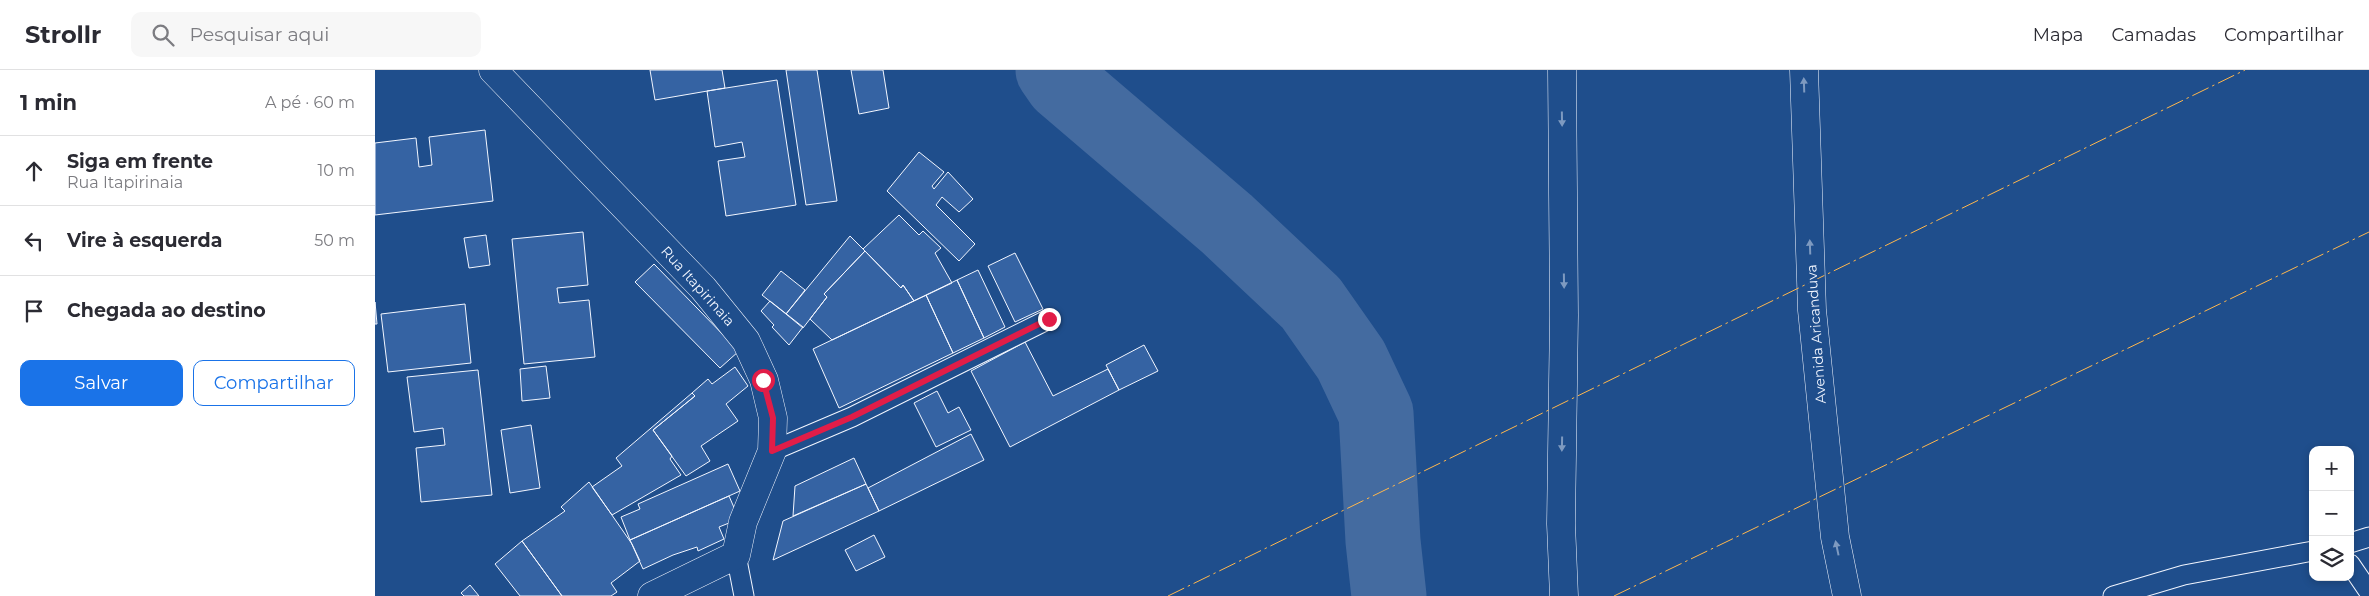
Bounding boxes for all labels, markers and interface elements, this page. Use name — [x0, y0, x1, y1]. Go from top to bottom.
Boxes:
search box — [131, 12, 481, 57]
text: Strollr — [25, 20, 101, 49]
icon: search — [149, 21, 177, 49]
text: Pesquisar aqui — [189, 23, 329, 46]
text: Mapa — [2033, 24, 2083, 46]
text: Camadas — [2111, 24, 2196, 46]
text: Compartilhar — [2224, 24, 2344, 46]
one-way arrow — [1800, 77, 1808, 93]
text: 1 min — [20, 90, 77, 115]
text: A pé · 60 m — [265, 93, 355, 112]
one-way arrow — [1558, 111, 1566, 127]
text: Siga em frente — [67, 150, 213, 173]
icon: ahead — [20, 157, 48, 185]
text: 10 m — [317, 161, 355, 180]
text: Rua Itapirinaia — [67, 173, 183, 192]
icon: left — [20, 227, 48, 255]
text: Vire à esquerda — [67, 229, 222, 252]
text: 50 m — [314, 231, 355, 250]
one-way arrow — [1805, 239, 1813, 255]
street label: Rua Itapirinaia — [657, 242, 739, 330]
street label: Avenida Aricanduva — [1802, 264, 1830, 404]
one-way arrow — [1560, 273, 1568, 289]
icon: arrive — [20, 297, 48, 325]
text: Chegada ao destino — [67, 299, 266, 322]
route end — [1038, 308, 1061, 331]
button: Salvar — [20, 360, 183, 406]
button: Compartilhar — [193, 360, 355, 406]
route start — [752, 369, 775, 392]
one-way arrow — [1558, 436, 1566, 452]
map controls — [2309, 446, 2354, 581]
button: + — [2309, 446, 2354, 491]
button: − — [2309, 491, 2354, 536]
button: layers — [2309, 536, 2354, 581]
one-way arrow — [1833, 541, 1841, 556]

